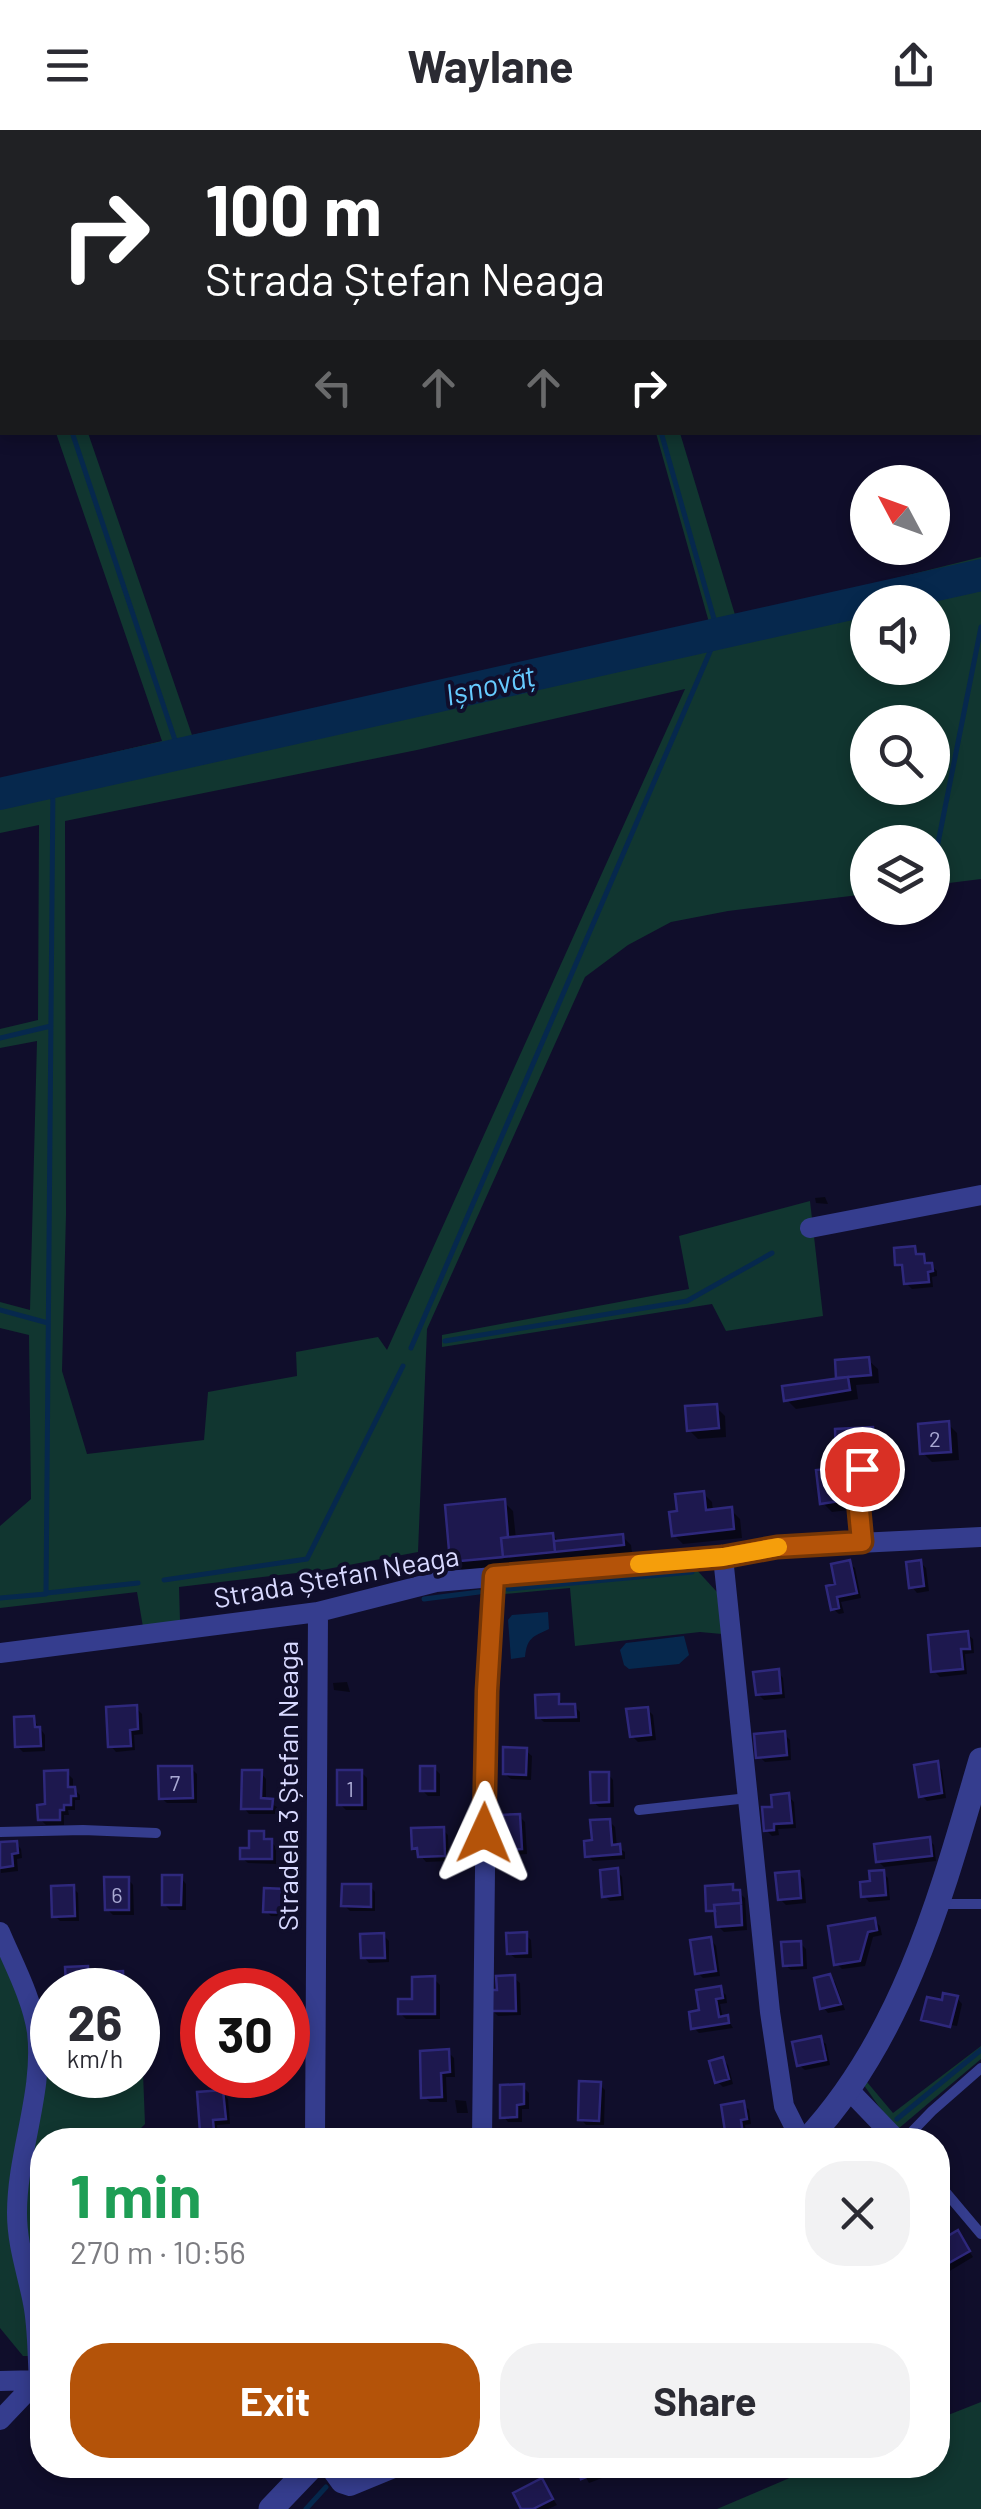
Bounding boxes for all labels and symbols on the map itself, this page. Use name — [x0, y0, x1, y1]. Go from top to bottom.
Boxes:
north arrow — [850, 465, 950, 565]
water label: Ișnovăț — [441, 656, 539, 712]
house number: 2 — [929, 1425, 941, 1451]
pin — [820, 1427, 905, 1512]
street label: Strada Ștefan Neaga — [211, 1538, 461, 1614]
street label: Stradela 3 Ștefan Neaga — [270, 1641, 304, 1931]
house number: 7 — [170, 1769, 180, 1795]
house number: 1 — [346, 1775, 354, 1801]
position arrow — [432, 1781, 536, 1885]
house number: 6 — [111, 1881, 123, 1907]
speed limit sign: 30 — [180, 1968, 310, 2098]

